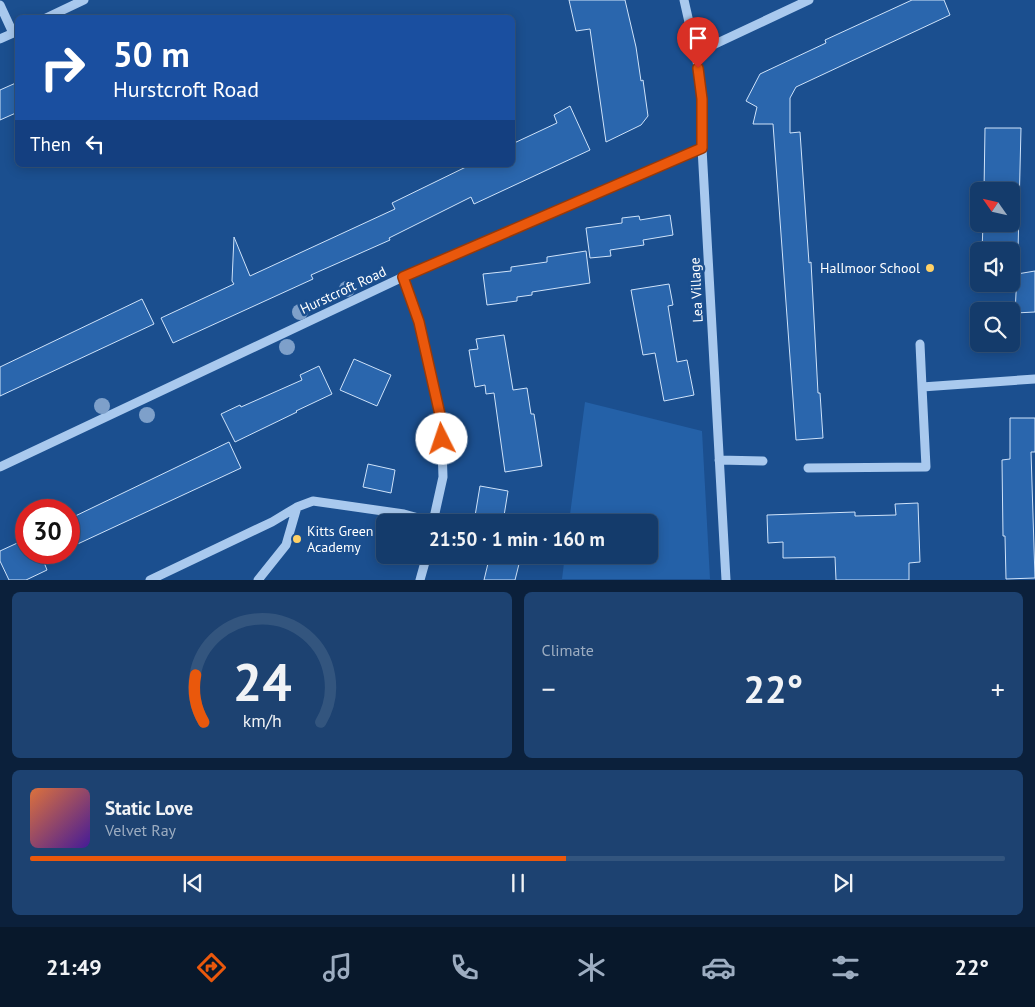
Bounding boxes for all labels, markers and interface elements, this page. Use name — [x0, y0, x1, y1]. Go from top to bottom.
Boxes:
pin — [677, 17, 719, 68]
icon: arrive — [684, 24, 712, 52]
text: 50 m — [113, 31, 190, 77]
icon: right — [30, 35, 95, 100]
text: Hurstcroft Road — [113, 75, 259, 103]
icon: left — [81, 130, 109, 158]
text: Then — [30, 132, 71, 156]
north arrow — [970, 182, 1020, 232]
map controls — [970, 182, 1020, 352]
button: sound — [970, 242, 1020, 292]
street label: Lea Village — [685, 257, 707, 323]
place label: Hallmoor School — [820, 259, 920, 277]
street label: Hurstcroft Road — [297, 262, 389, 318]
marker: Hallmoor School — [924, 262, 936, 274]
button: search — [970, 302, 1020, 352]
position arrow — [415, 412, 467, 464]
speed limit sign: 30 — [15, 499, 80, 564]
place label: Kitts Green Academy — [307, 522, 373, 556]
text: 21:50 · 1 min · 160 m — [429, 527, 605, 551]
marker: Kitts Green Academy — [291, 533, 303, 545]
text: Climate — [542, 640, 594, 660]
text: 24 — [232, 648, 291, 715]
text: 22° — [743, 664, 803, 713]
text: − — [542, 670, 556, 707]
text: + — [991, 670, 1005, 707]
text: km/h — [242, 709, 281, 732]
text: Static Love — [105, 796, 193, 820]
text: Velvet Ray — [105, 820, 176, 840]
icon: previous — [179, 869, 207, 897]
icon: pause — [504, 869, 532, 897]
icon: next — [829, 869, 857, 897]
icon: directions — [194, 950, 229, 985]
icon: music — [320, 950, 355, 985]
icon: phone — [447, 950, 482, 985]
icon: climate — [574, 950, 609, 985]
icon: car — [701, 950, 736, 985]
icon: filters — [828, 950, 863, 985]
text: 21:49 — [46, 953, 102, 981]
text: 22° — [954, 953, 989, 981]

